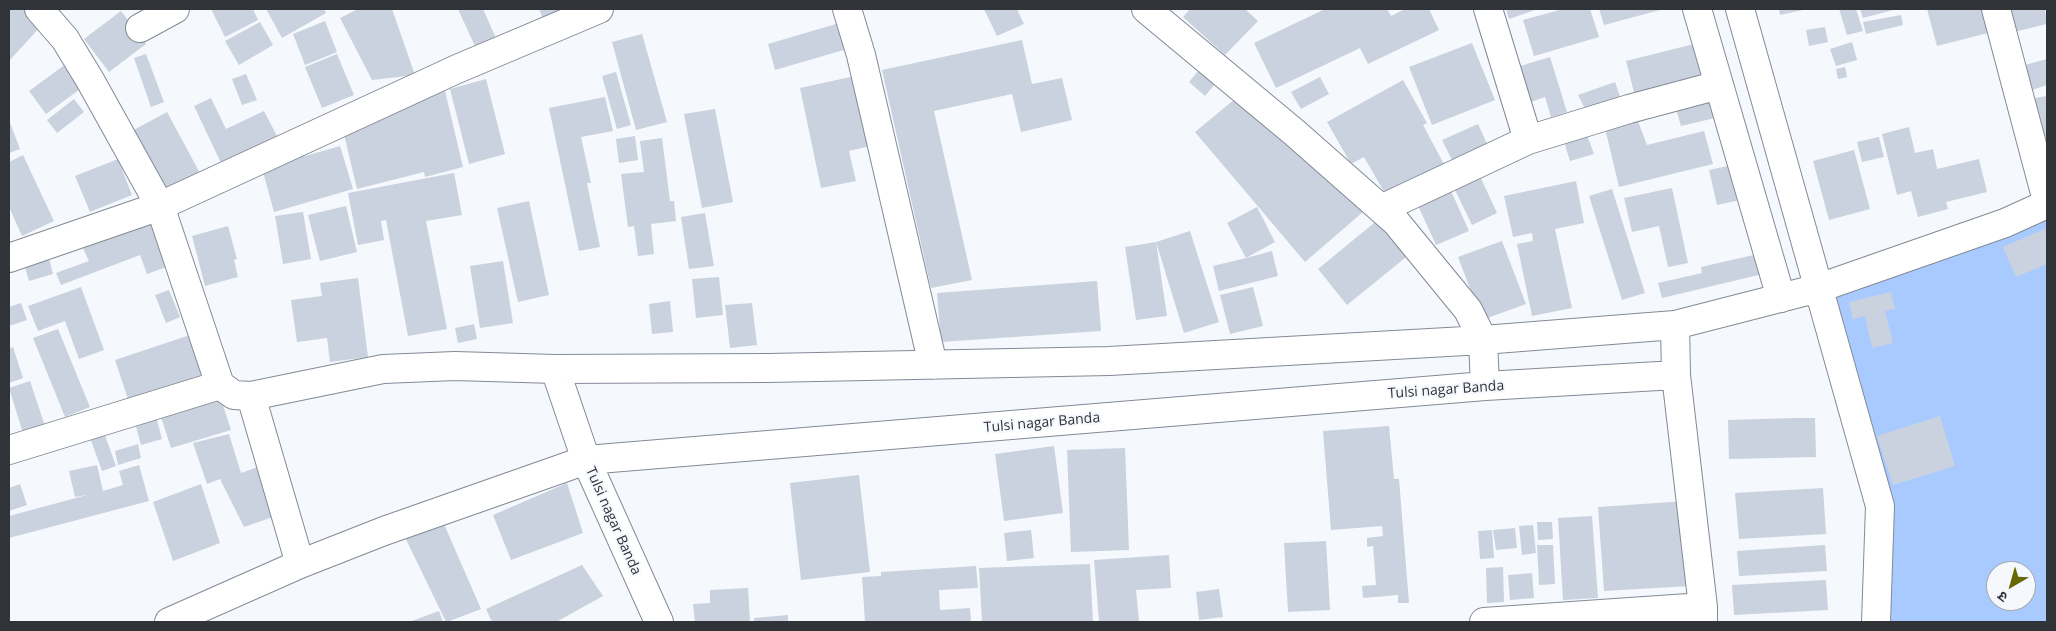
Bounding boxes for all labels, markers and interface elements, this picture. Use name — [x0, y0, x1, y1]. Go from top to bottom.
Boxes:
street label: Tulsi nagar Banda — [1387, 378, 1505, 402]
street label: Tulsi nagar Banda — [983, 410, 1101, 436]
street label: Tulsi nagar Banda — [582, 464, 644, 578]
north arrow — [1986, 561, 2036, 611]
text: उ — [1993, 587, 2011, 607]

